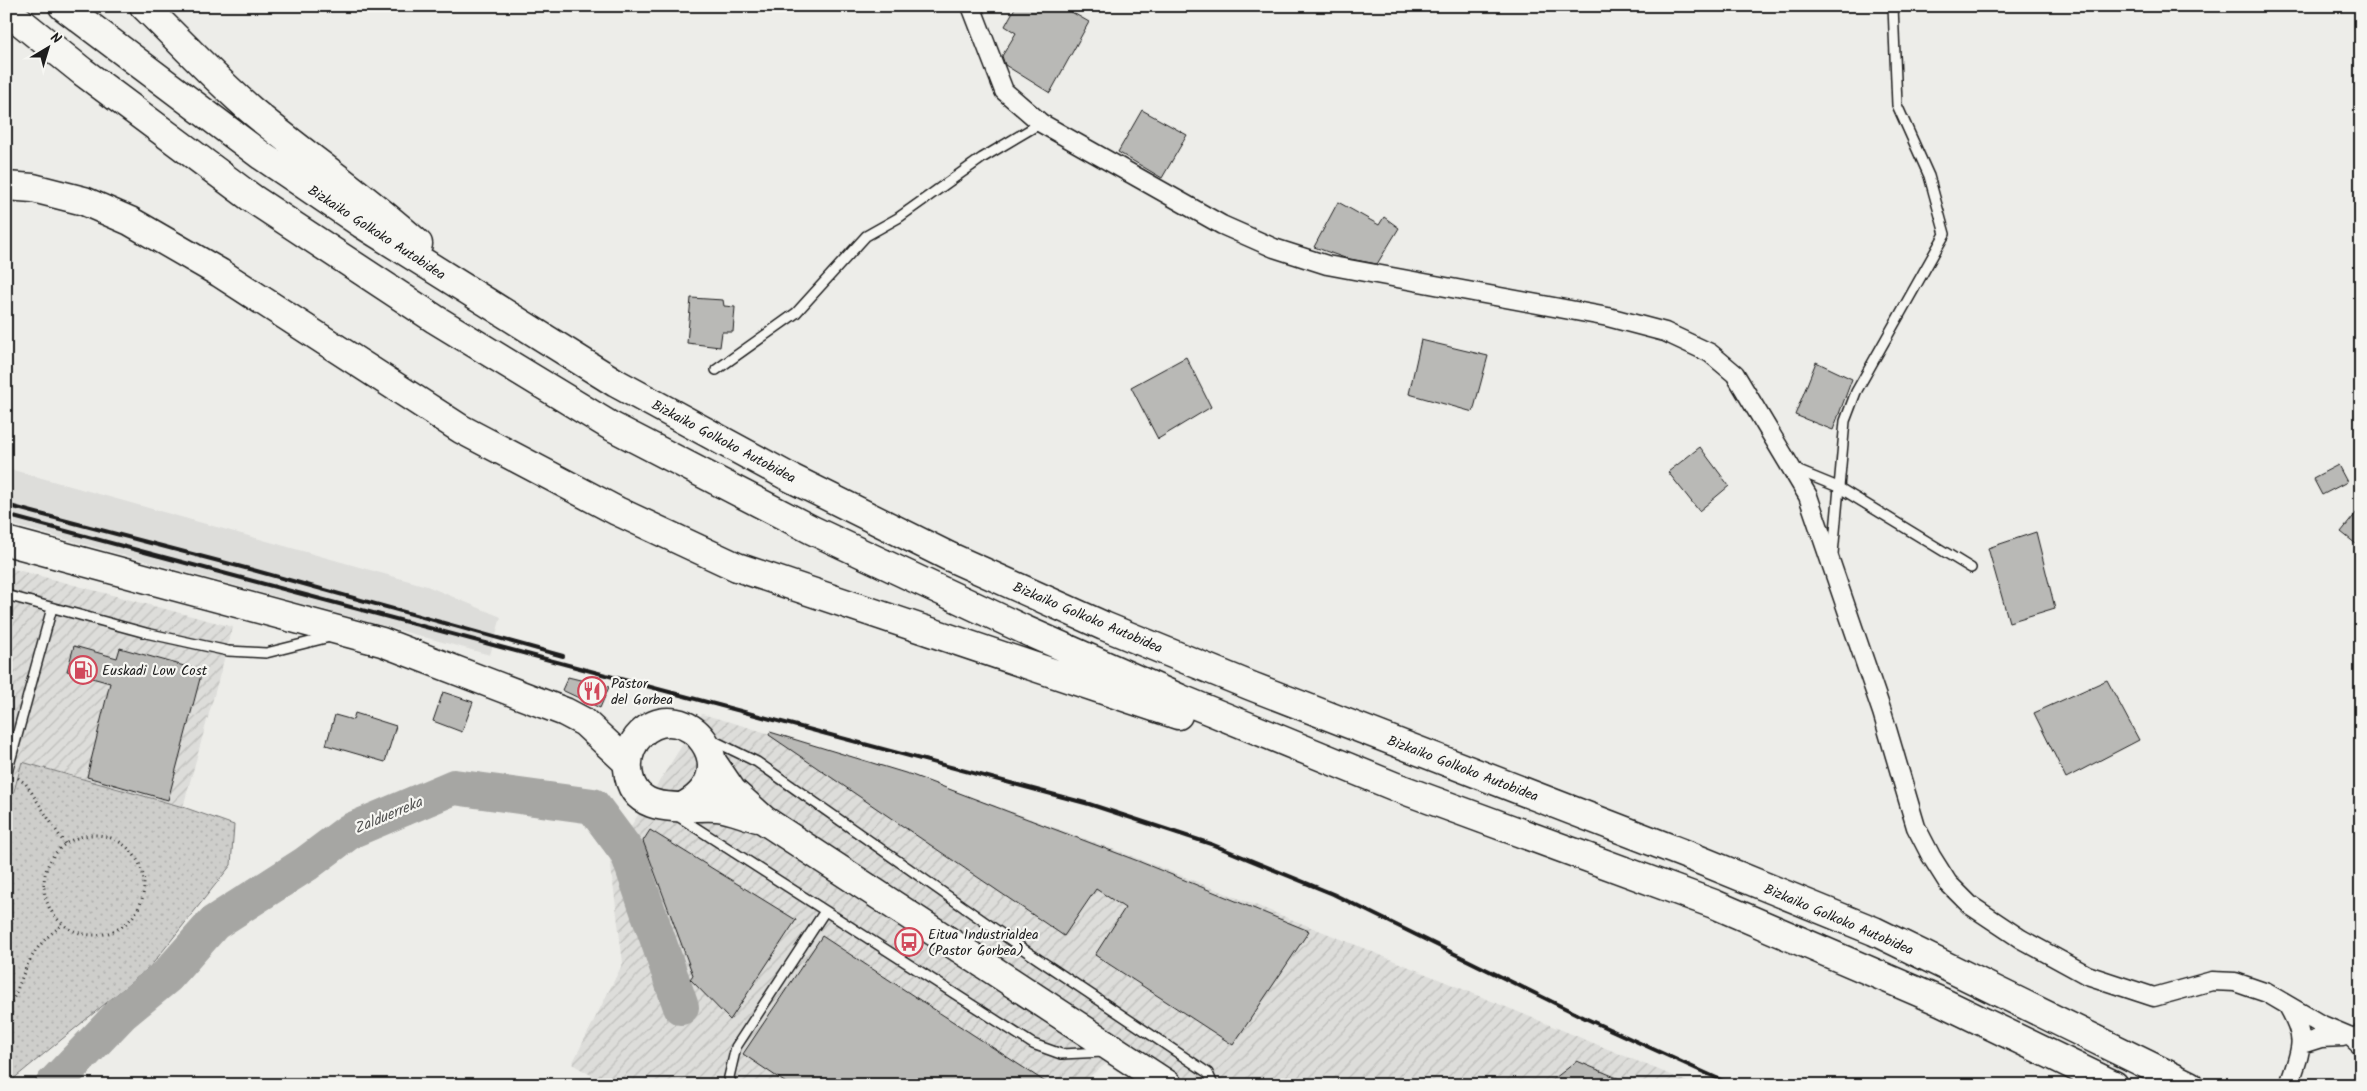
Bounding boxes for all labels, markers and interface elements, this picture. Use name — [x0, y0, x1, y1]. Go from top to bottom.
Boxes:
north arrow — [22, 22, 72, 72]
text: N — [45, 27, 66, 50]
street label: Bizkaiko Golkoko Autobidea — [303, 180, 450, 286]
street label: Bizkaiko Golkoko Autobidea — [647, 394, 800, 489]
street label: Bizkaiko Golkoko Autobidea — [1009, 576, 1166, 659]
fuel station icon: Euskadi Low Cost — [68, 655, 98, 685]
place label: Euskadi Low Cost — [102, 660, 208, 682]
place label: Pastor del Gorbea — [611, 673, 673, 711]
restaurant icon: Pastor del Gorbea — [577, 676, 607, 706]
street label: Bizkaiko Golkoko Autobidea — [1384, 730, 1542, 808]
water label: Zalduerreka — [350, 790, 427, 841]
street label: Bizkaiko Golkoko Autobidea — [1760, 878, 1917, 961]
place label: Eitua Industrialdea (Pastor Gorbea) — [928, 924, 1039, 962]
bus stop icon: Eitua Industrialdea (Pastor Gorbea) — [894, 927, 924, 957]

